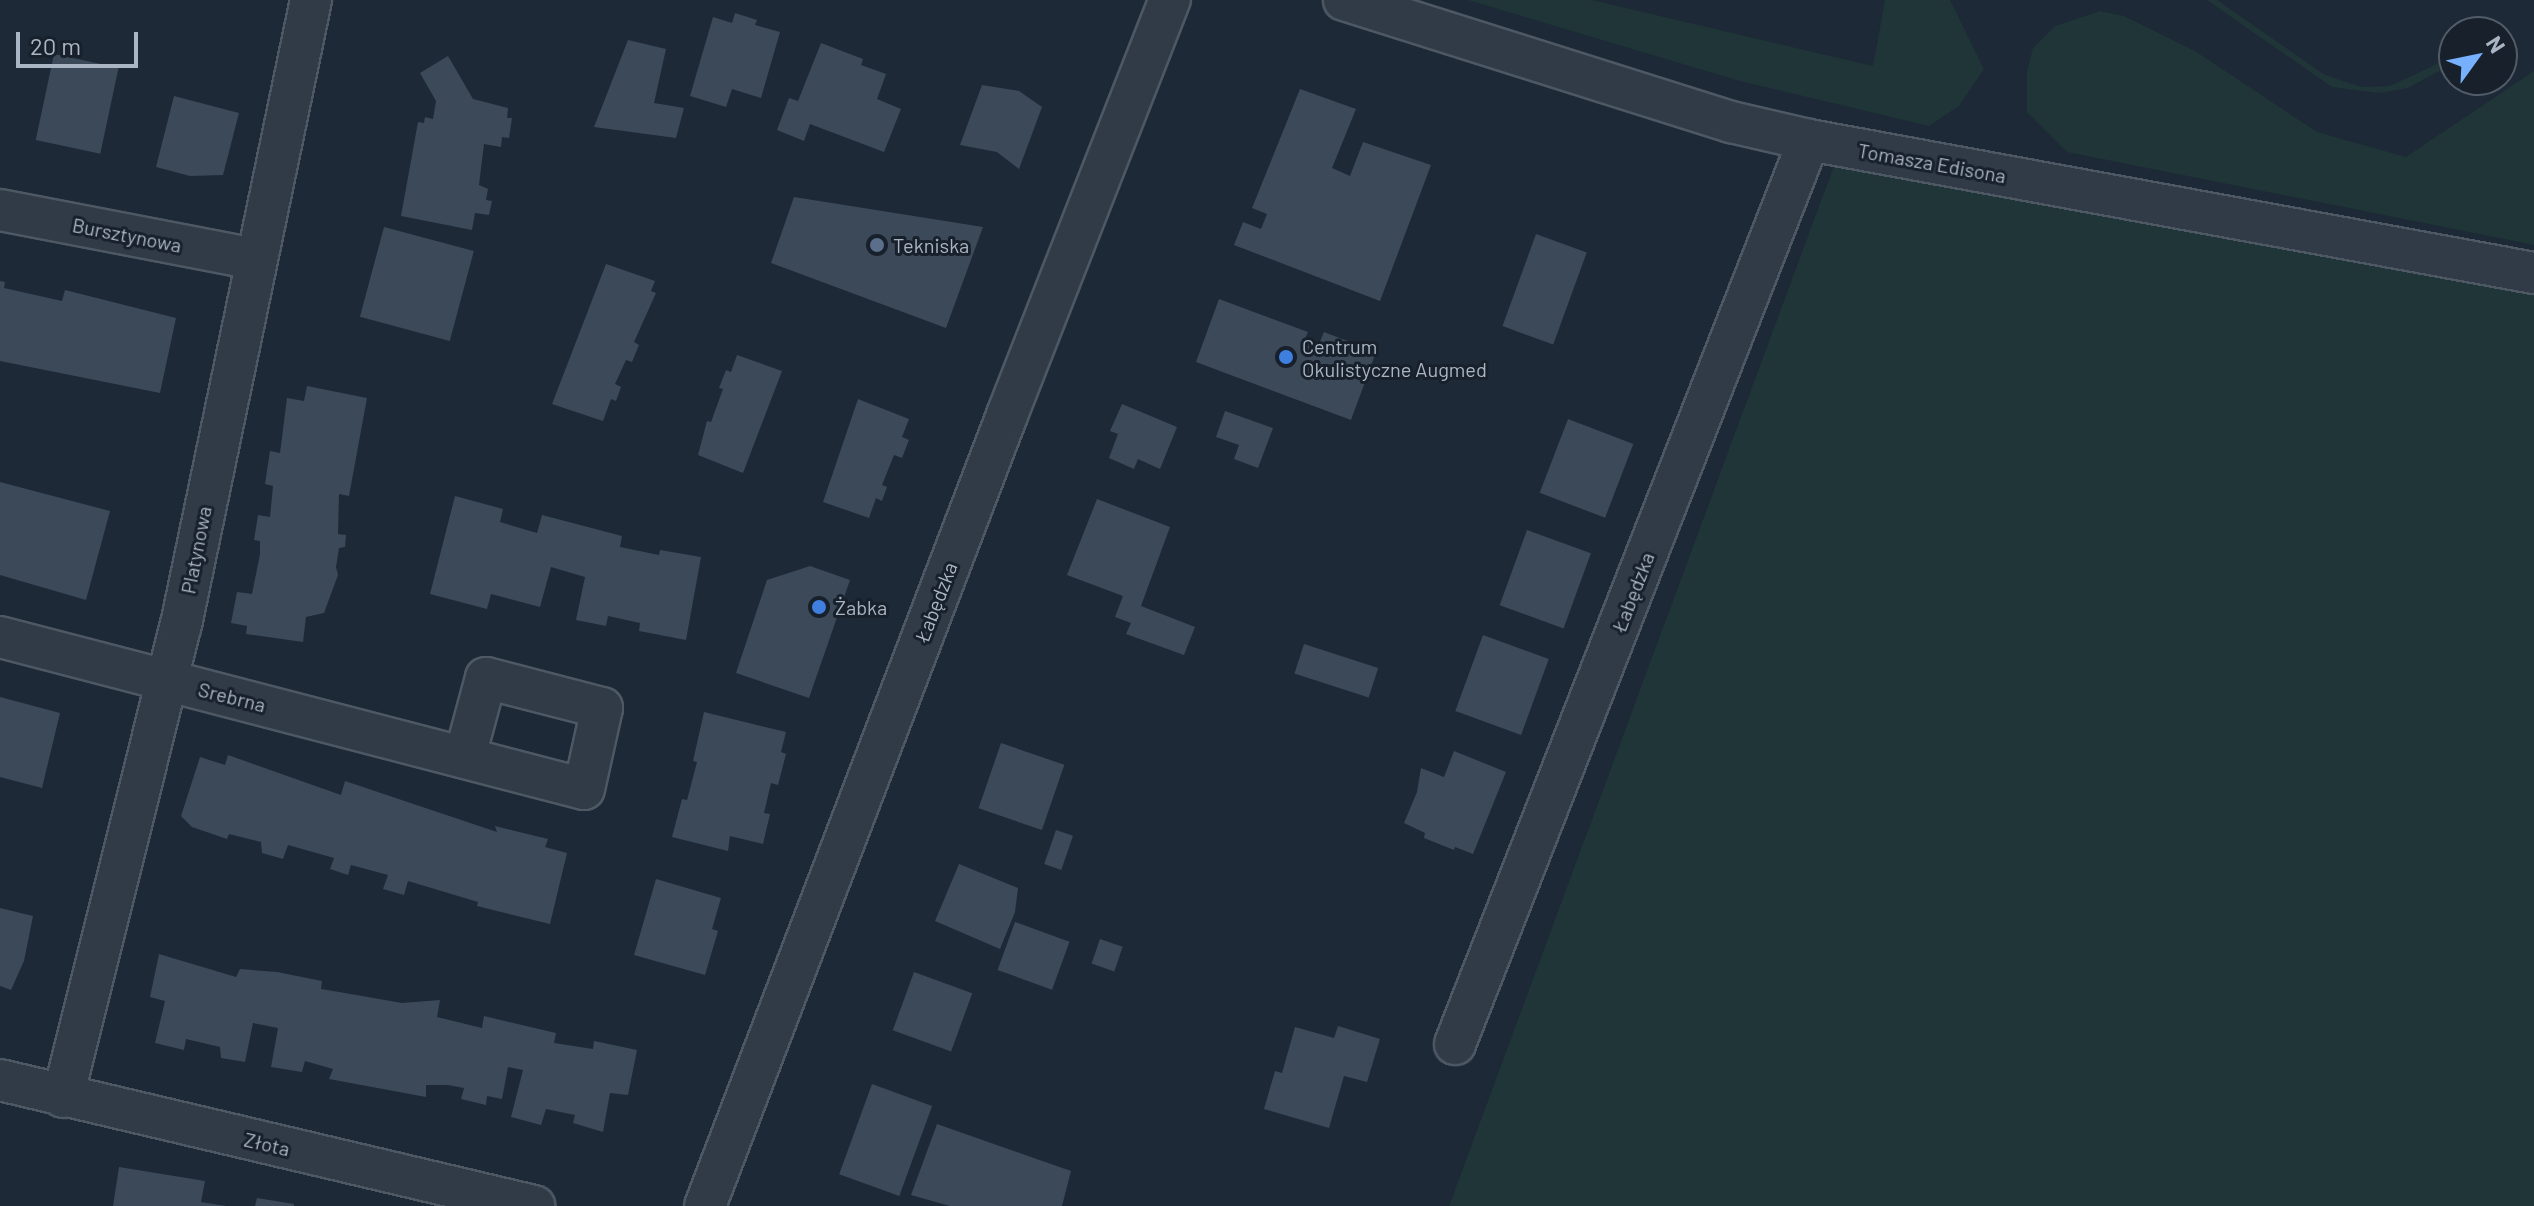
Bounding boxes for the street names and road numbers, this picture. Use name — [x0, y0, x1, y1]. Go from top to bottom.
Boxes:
street label: Tomasza Edisona — [1856, 138, 2008, 188]
street label: Bursztynowa — [70, 213, 184, 257]
street label: Platynowa — [176, 504, 216, 596]
street label: Łabędzka — [1607, 549, 1659, 635]
street label: Łabędzka — [910, 559, 962, 645]
street label: Srebrna — [196, 677, 268, 717]
street label: Złota — [242, 1127, 292, 1161]

